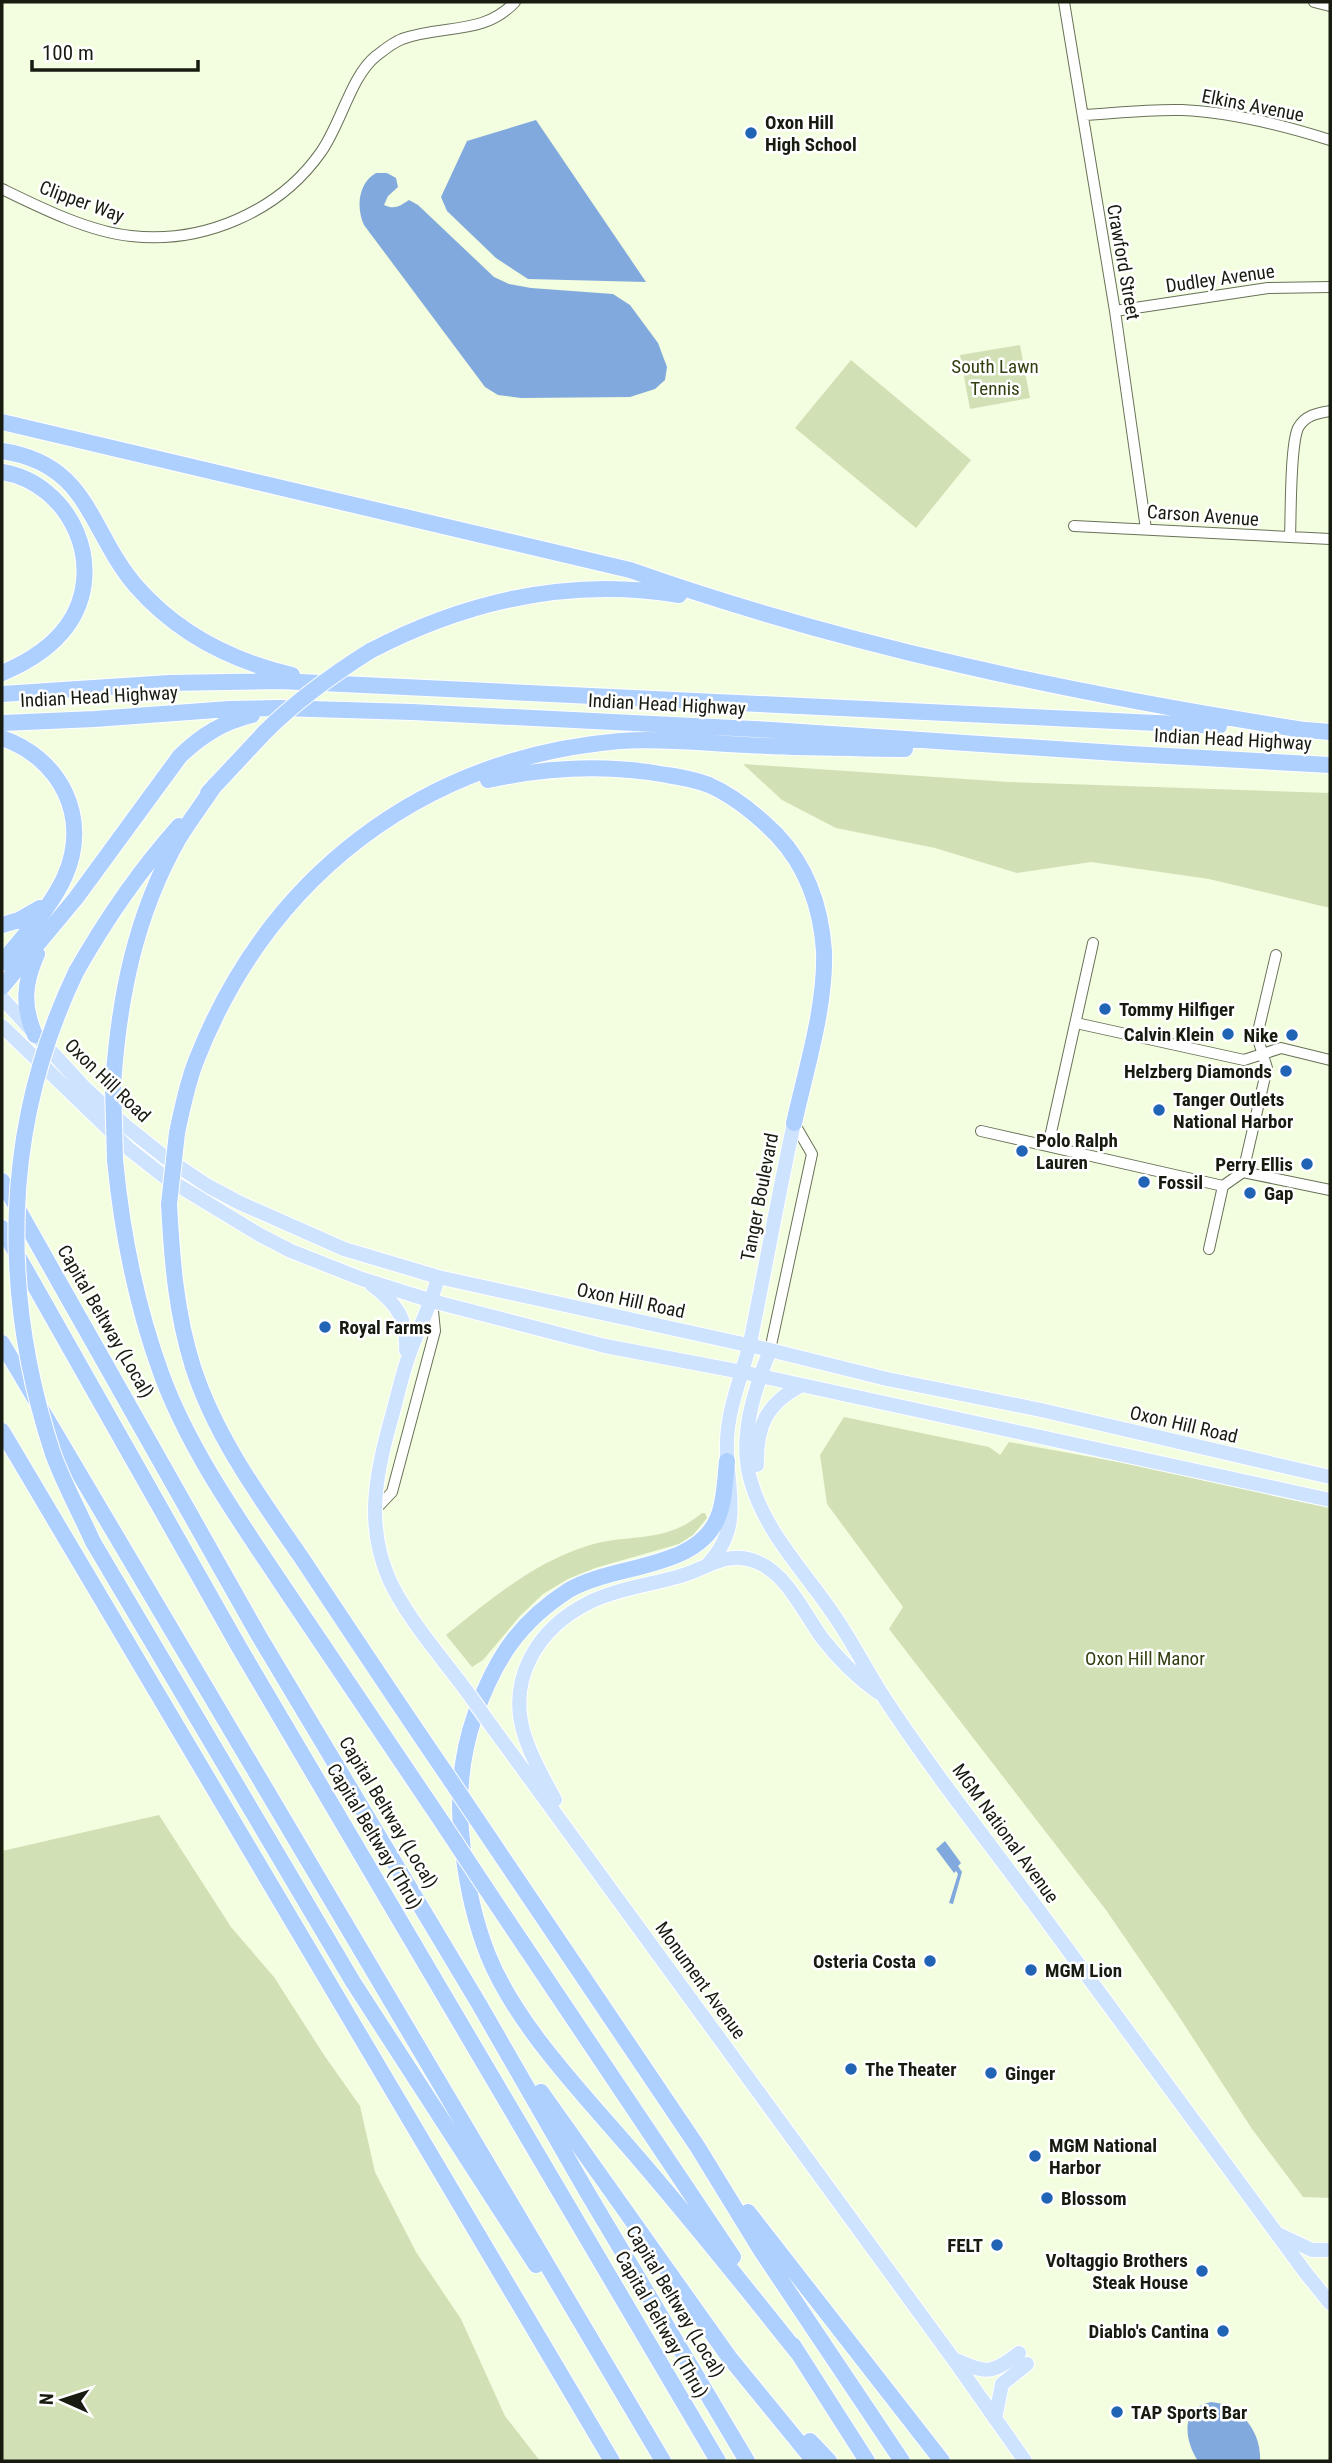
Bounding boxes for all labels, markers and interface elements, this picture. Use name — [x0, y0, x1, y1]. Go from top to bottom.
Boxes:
scale bar — [32, 28, 198, 72]
text: 100 m — [42, 41, 94, 65]
street label: Elkins Avenue — [1200, 84, 1306, 127]
place label: Oxon Hill High School — [765, 111, 857, 156]
marker: Oxon Hill High School — [743, 125, 759, 141]
street label: Clipper Way — [36, 176, 127, 227]
street label: Crawford Street — [1102, 202, 1145, 322]
street label: Dudley Avenue — [1164, 259, 1276, 298]
park label: South Lawn Tennis — [951, 355, 1039, 400]
street label: Carson Avenue — [1146, 500, 1260, 531]
street label: Indian Head Highway — [20, 681, 179, 712]
street label: Indian Head Highway — [588, 689, 746, 720]
street label: Indian Head Highway — [1154, 724, 1312, 755]
place label: Tommy Hilfiger — [1119, 998, 1234, 1021]
marker: Tommy Hilfiger — [1097, 1001, 1113, 1017]
place label: Calvin Klein — [1124, 1023, 1214, 1046]
place label: Nike — [1244, 1024, 1278, 1047]
marker: Calvin Klein — [1220, 1026, 1236, 1042]
marker: Nike — [1284, 1027, 1300, 1043]
street label: Oxon Hill Road — [60, 1034, 155, 1127]
place label: Helzberg Diamonds — [1124, 1060, 1272, 1083]
marker: Helzberg Diamonds — [1278, 1063, 1294, 1079]
place label: Tanger Outlets National Harbor — [1173, 1088, 1293, 1133]
marker: Tanger Outlets National Harbor — [1151, 1102, 1167, 1118]
place label: Polo Ralph Lauren — [1036, 1129, 1118, 1174]
street label: Tanger Boulevard — [736, 1131, 783, 1263]
marker: Polo Ralph Lauren — [1014, 1143, 1030, 1159]
place label: Perry Ellis — [1215, 1153, 1293, 1176]
marker: Perry Ellis — [1299, 1156, 1315, 1172]
place label: Fossil — [1158, 1171, 1203, 1194]
marker: Fossil — [1136, 1174, 1152, 1190]
place label: Gap — [1264, 1182, 1293, 1205]
marker: Gap — [1242, 1185, 1258, 1201]
street label: Capital Beltway (Local) — [52, 1241, 159, 1402]
street label: Oxon Hill Road — [575, 1278, 687, 1323]
place label: Royal Farms — [339, 1316, 432, 1339]
marker: Royal Farms — [317, 1319, 333, 1335]
street label: Oxon Hill Road — [1128, 1401, 1240, 1448]
park label: Oxon Hill Manor — [1085, 1647, 1205, 1670]
street label: Capital Beltway (Local) — [334, 1732, 443, 1892]
street label: Capital Beltway (Thru) — [322, 1759, 427, 1913]
street label: MGM National Avenue — [947, 1759, 1064, 1907]
street label: Monument Avenue — [650, 1917, 751, 2044]
place label: Osteria Costa — [813, 1950, 916, 1973]
marker: Osteria Costa — [922, 1953, 938, 1969]
place label: MGM Lion — [1045, 1959, 1122, 1982]
marker: MGM Lion — [1023, 1962, 1039, 1978]
place label: The Theater — [865, 2058, 957, 2081]
marker: The Theater — [843, 2061, 859, 2077]
place label: Ginger — [1005, 2062, 1055, 2085]
marker: Ginger — [983, 2065, 999, 2081]
place label: MGM National Harbor — [1049, 2134, 1157, 2179]
marker: MGM National Harbor — [1027, 2148, 1043, 2164]
place label: Blossom — [1061, 2187, 1127, 2210]
marker: Blossom — [1039, 2190, 1055, 2206]
street label: Capital Beltway (Local) — [621, 2221, 730, 2381]
place label: FELT — [947, 2234, 983, 2257]
marker: FELT — [989, 2237, 1005, 2253]
street label: Capital Beltway (Thru) — [610, 2247, 713, 2402]
place label: Voltaggio Brothers Steak House — [1045, 2249, 1188, 2294]
marker: Voltaggio Brothers Steak House — [1194, 2263, 1210, 2279]
place label: Diablo's Cantina — [1088, 2320, 1209, 2343]
marker: Diablo's Cantina — [1215, 2323, 1231, 2339]
north arrow — [28, 2365, 98, 2435]
text: N — [35, 2393, 58, 2406]
place label: TAP Sports Bar — [1131, 2401, 1247, 2424]
marker: TAP Sports Bar — [1109, 2404, 1125, 2420]

